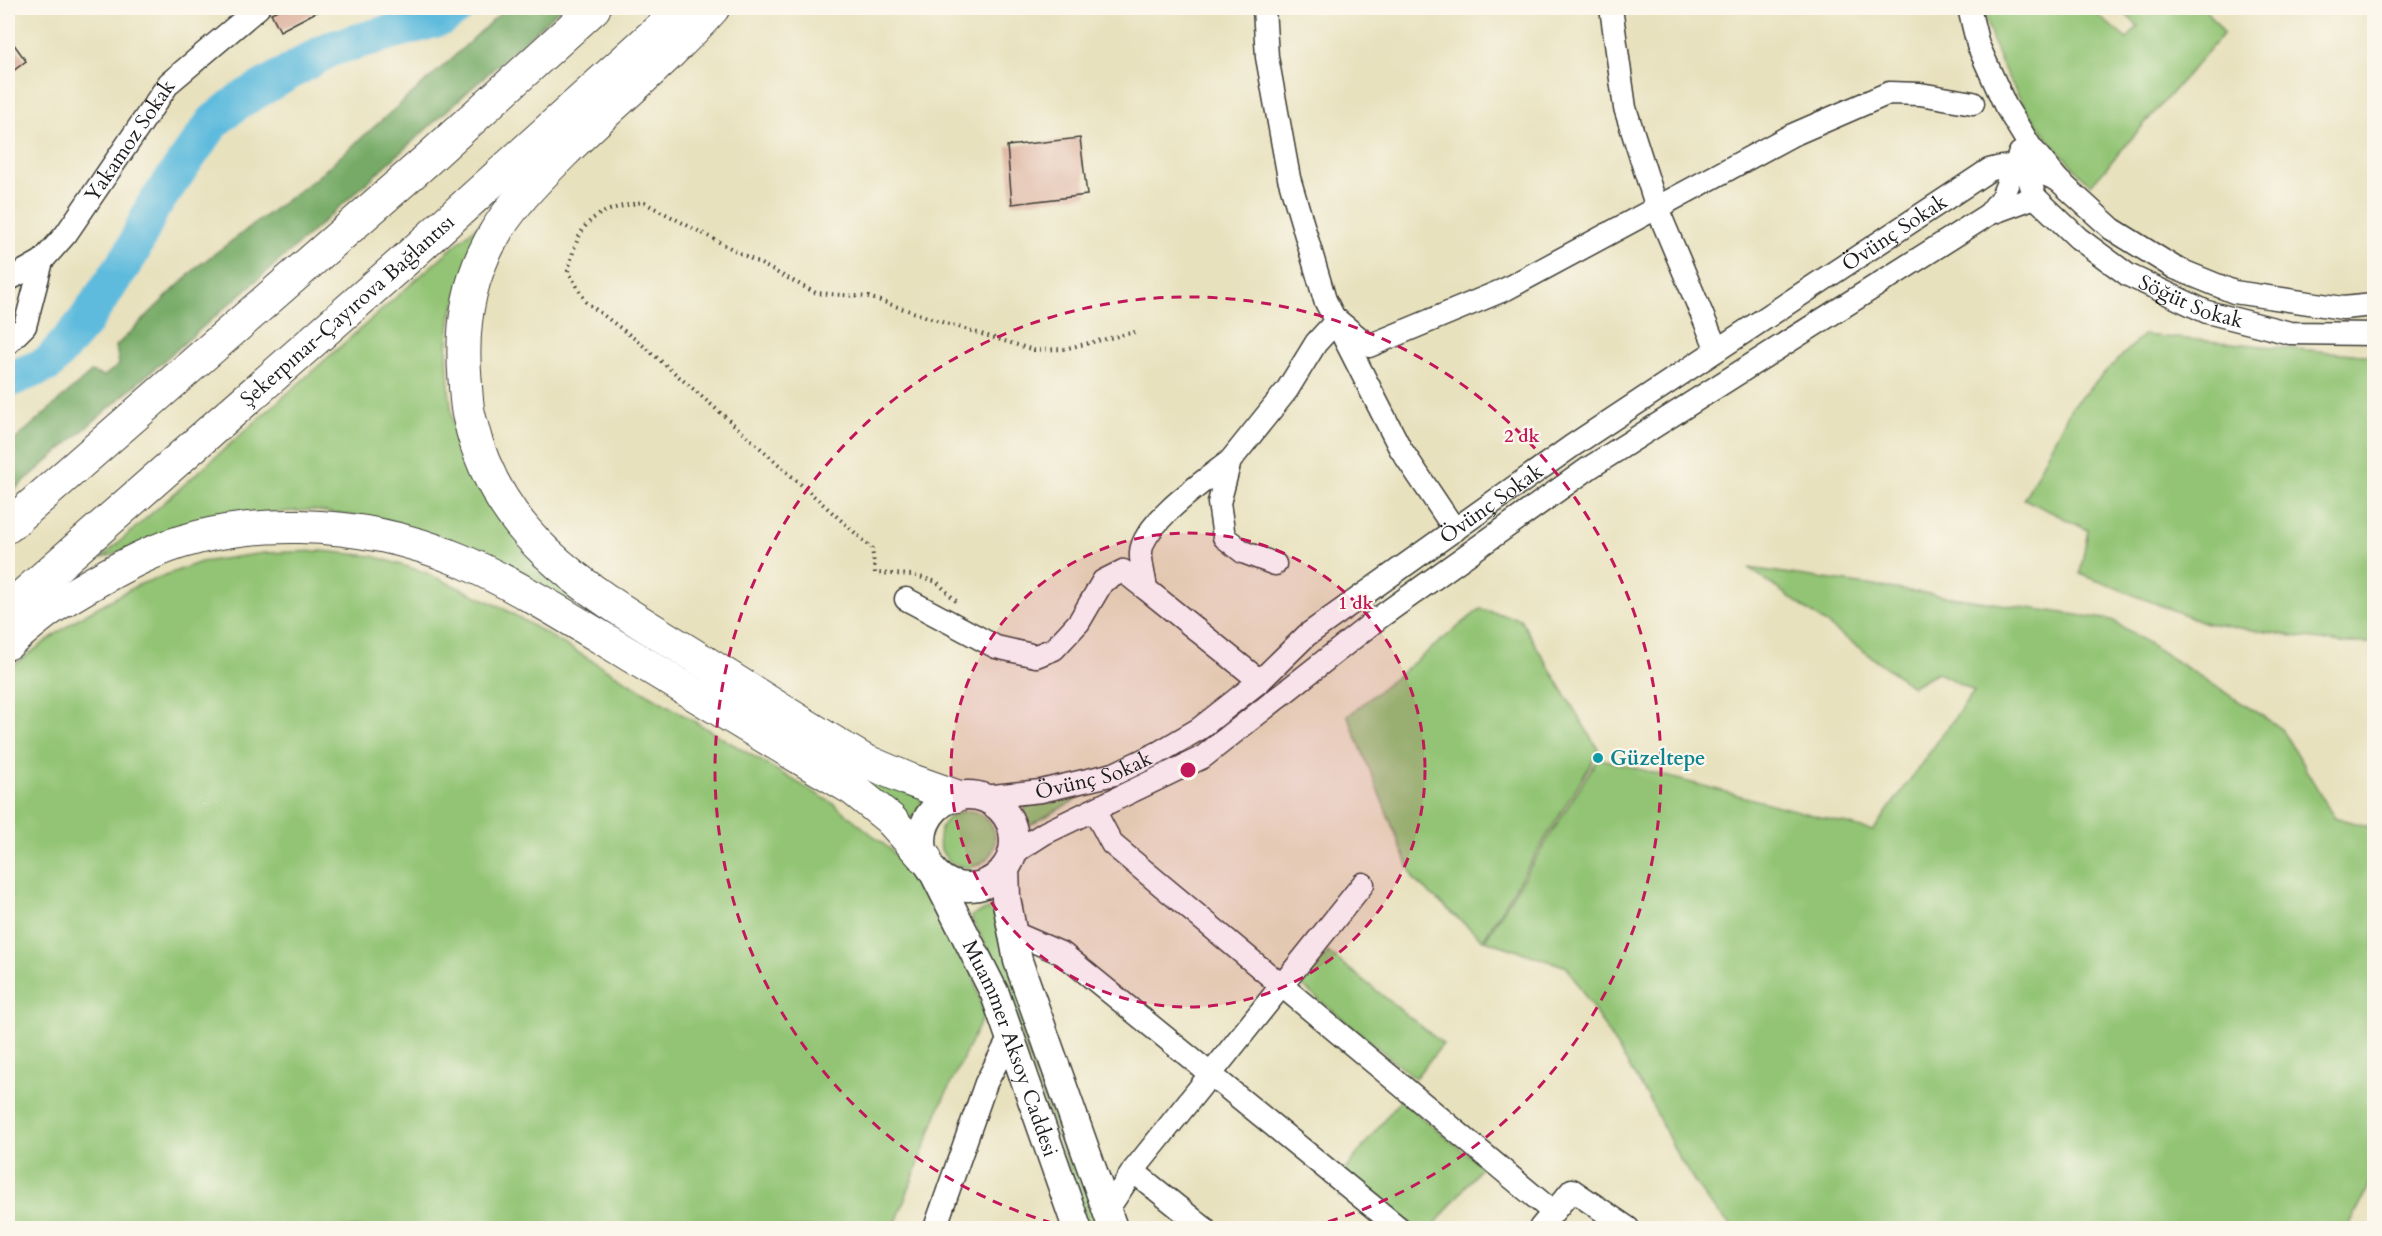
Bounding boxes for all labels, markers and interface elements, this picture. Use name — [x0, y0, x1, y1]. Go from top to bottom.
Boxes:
street label: Yakamoz Sokak — [77, 73, 182, 208]
street label: Övünç Sokak — [1836, 187, 1953, 278]
street label: Şekerpınar-Çayırova Bağlantısı — [234, 208, 461, 413]
street label: Söğüt Sokak — [2134, 267, 2247, 335]
text: 2 dk — [1504, 424, 1541, 449]
street label: Övünç Sokak — [1433, 456, 1549, 551]
text: 1 dk — [1338, 591, 1375, 616]
street label: Övünç Sokak — [1032, 743, 1157, 806]
place label: Güzeltepe — [1610, 744, 1705, 773]
marker: Güzeltepe — [1591, 751, 1605, 765]
centre of rings — [1178, 760, 1198, 780]
street label: Muammer Aksoy Caddesi — [956, 935, 1065, 1161]

